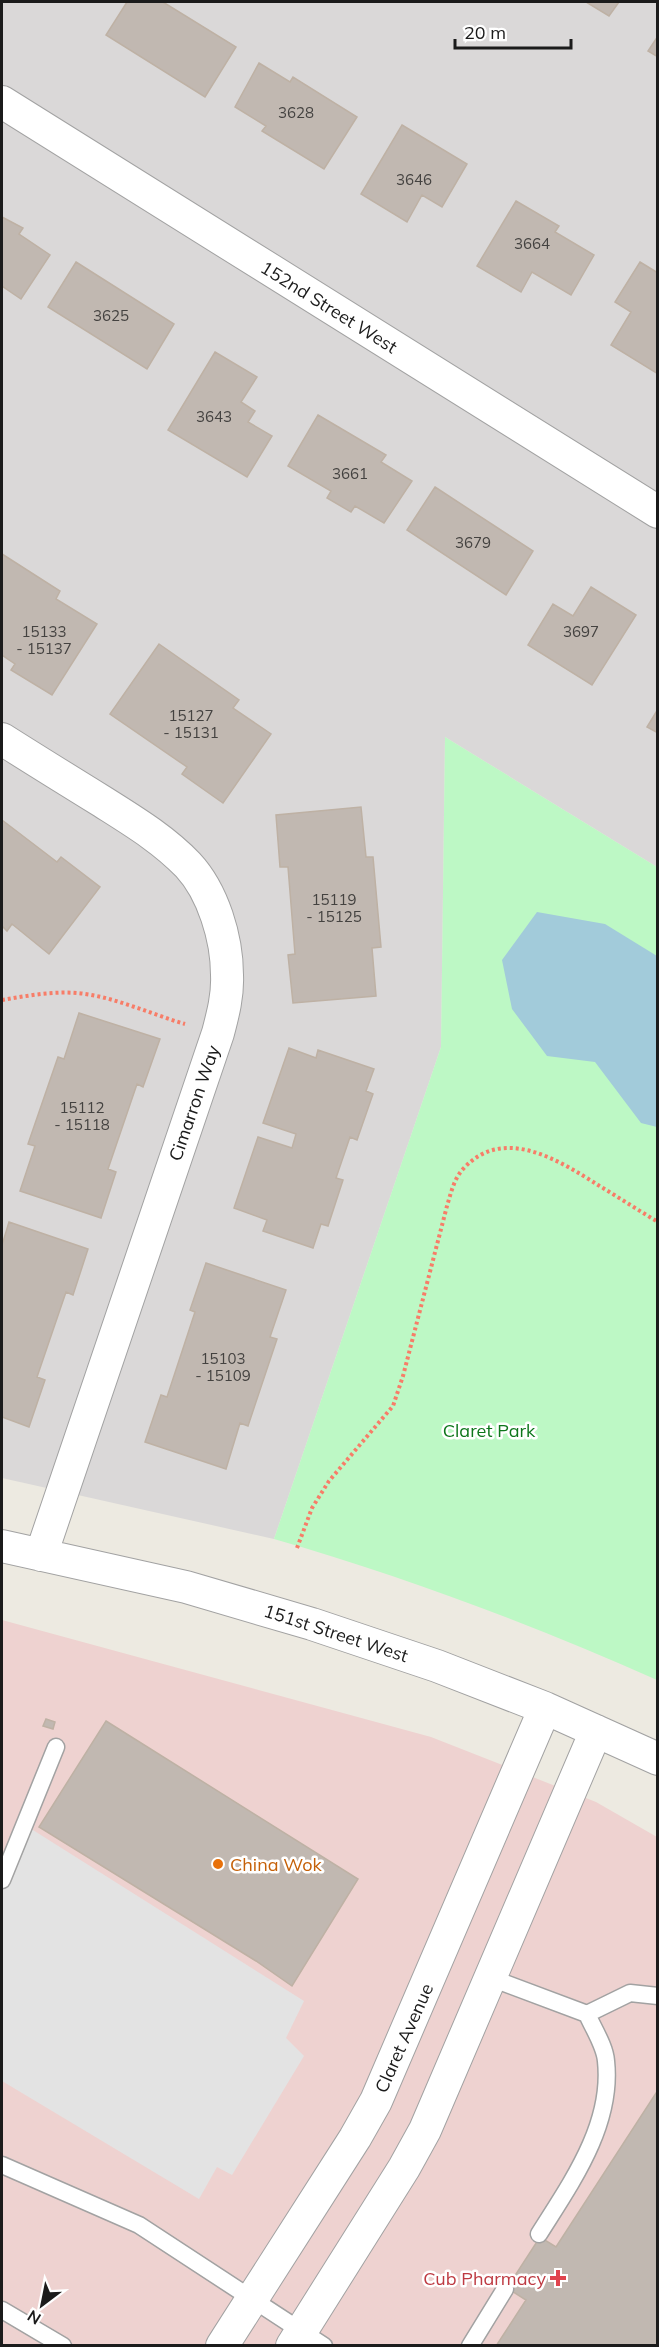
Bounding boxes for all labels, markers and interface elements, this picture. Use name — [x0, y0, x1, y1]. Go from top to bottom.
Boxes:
scale bar — [455, 12, 570, 50]
text: 20 m — [464, 21, 506, 44]
house number: 3628 — [278, 103, 314, 122]
house number: 3646 — [396, 170, 432, 189]
house number: 3664 — [514, 234, 550, 253]
street label: 152nd Street West — [256, 256, 402, 358]
house number: 3625 — [93, 306, 129, 325]
house number: 3643 — [196, 407, 232, 426]
house number: 3661 — [332, 464, 368, 483]
house number: 3679 — [455, 533, 491, 552]
house number: 15133 - 15137 — [16, 622, 72, 658]
house number: 3697 — [563, 622, 599, 641]
house number: 15127 - 15131 — [163, 706, 219, 742]
house number: 15119 - 15125 — [306, 890, 362, 926]
street label: Cimarron Way — [163, 1042, 225, 1164]
house number: 15112 - 15118 — [54, 1098, 110, 1134]
house number: 15103 - 15109 — [195, 1349, 251, 1385]
park label: Claret Park — [443, 1419, 536, 1442]
street label: 151st Street West — [261, 1599, 411, 1667]
place label: China Wok — [230, 1853, 322, 1876]
marker: China Wok — [211, 1857, 225, 1871]
street label: Claret Avenue — [370, 1980, 438, 2096]
place label: Cub Pharmacy — [423, 2267, 546, 2290]
marker: Cub Pharmacy — [551, 2271, 565, 2285]
north arrow — [12, 2275, 72, 2335]
text: N — [24, 2306, 44, 2329]

